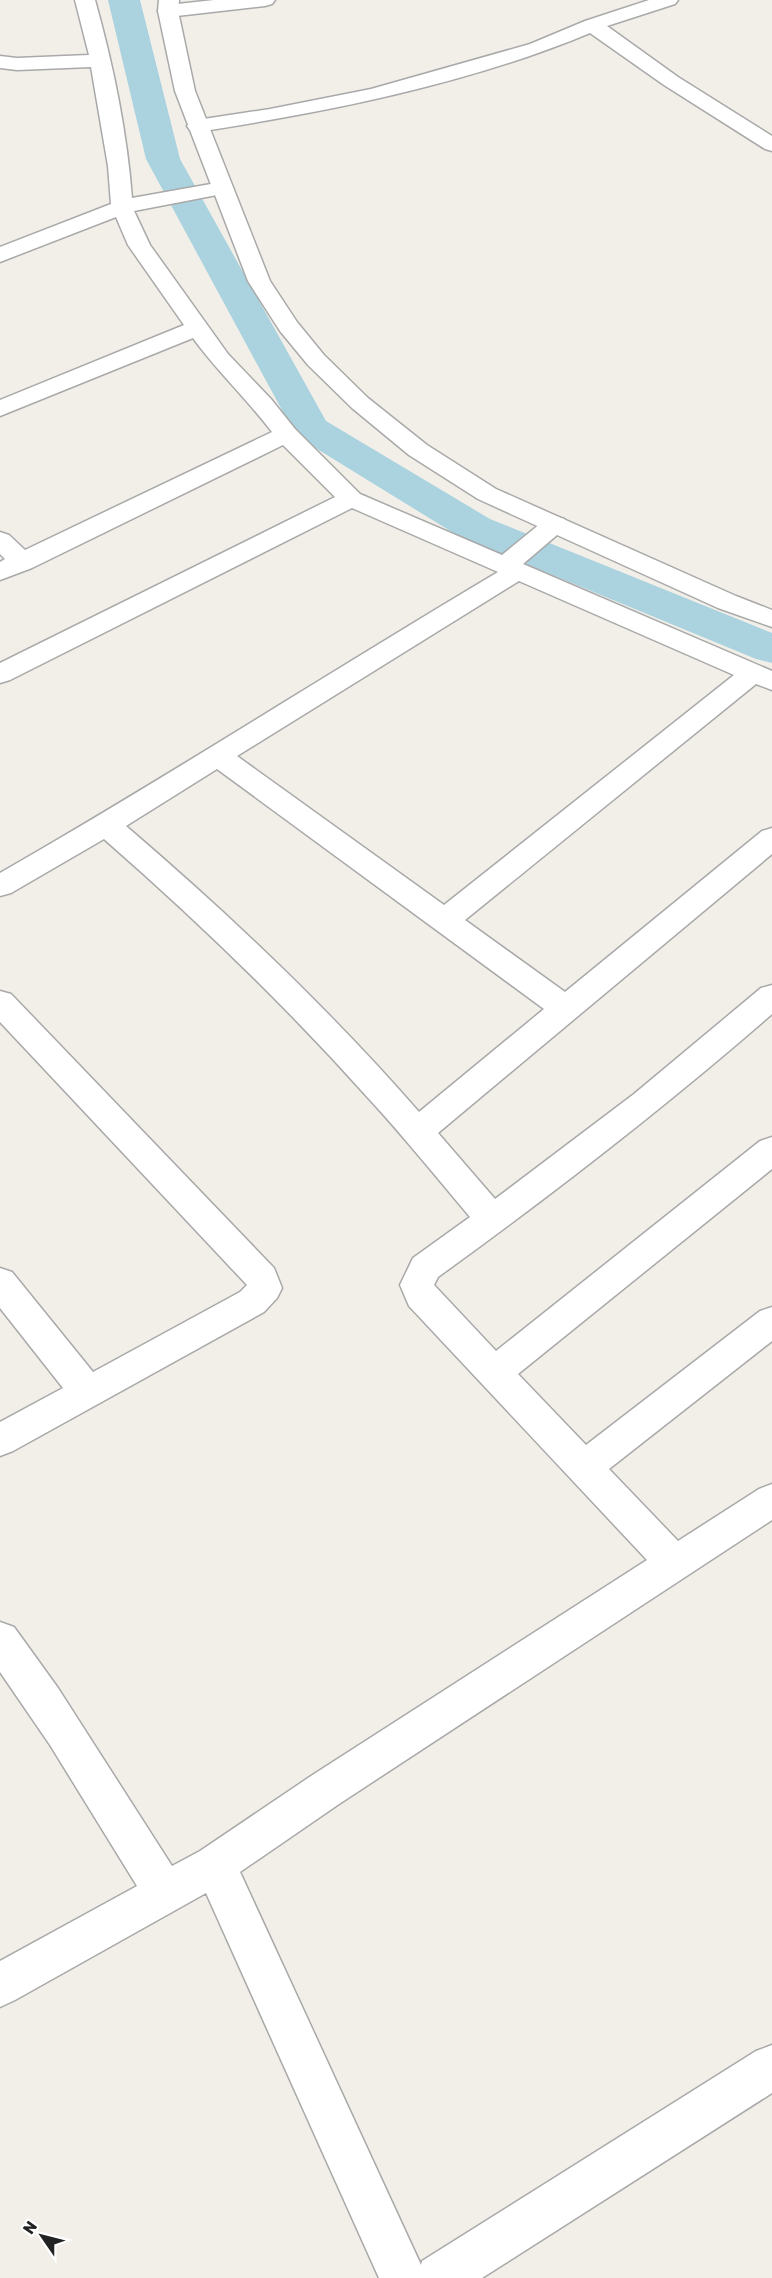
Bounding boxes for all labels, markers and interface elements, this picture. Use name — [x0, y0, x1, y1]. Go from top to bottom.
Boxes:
north arrow — [12, 2206, 72, 2266]
text: N — [19, 2218, 41, 2238]

